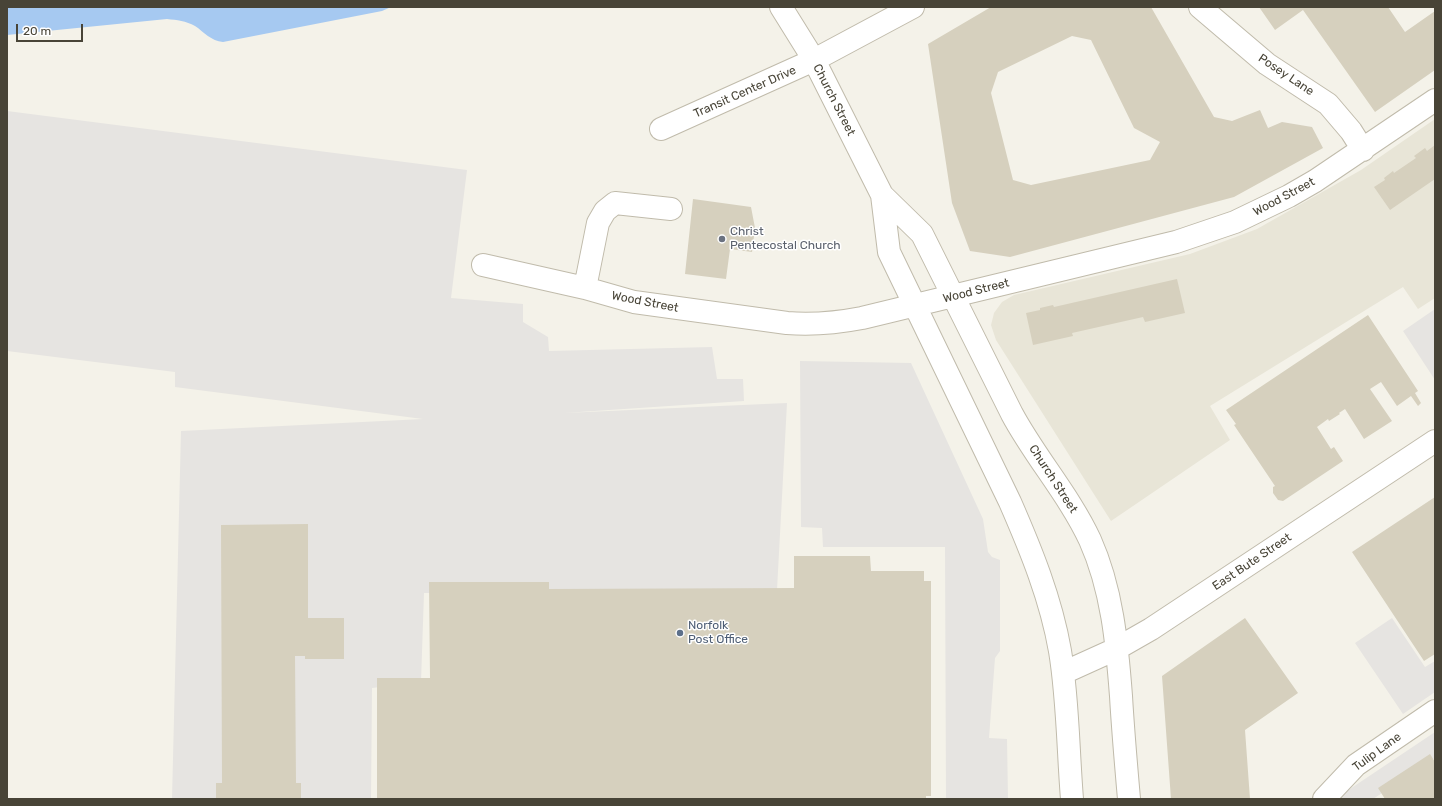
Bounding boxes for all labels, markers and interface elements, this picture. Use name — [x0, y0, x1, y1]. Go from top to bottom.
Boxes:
scale bar — [18, 16, 85, 42]
text: 20 m — [23, 24, 51, 38]
street label: Posey Lane — [1255, 51, 1317, 99]
street label: Church Street — [810, 62, 858, 138]
street label: Transit Center Drive — [692, 63, 798, 121]
street label: Wood Street — [1251, 175, 1317, 219]
place label: Christ Pentecostal Church — [730, 225, 841, 253]
marker: Christ Pentecostal Church — [717, 234, 727, 244]
street label: Wood Street — [941, 276, 1011, 306]
street label: Wood Street — [610, 288, 680, 316]
street label: Church Street — [1026, 442, 1080, 516]
street label: East Bute Street — [1210, 530, 1294, 594]
place label: Norfolk Post Office — [688, 619, 748, 647]
marker: Norfolk Post Office — [675, 628, 685, 638]
street label: Tulip Lane — [1350, 730, 1404, 774]

